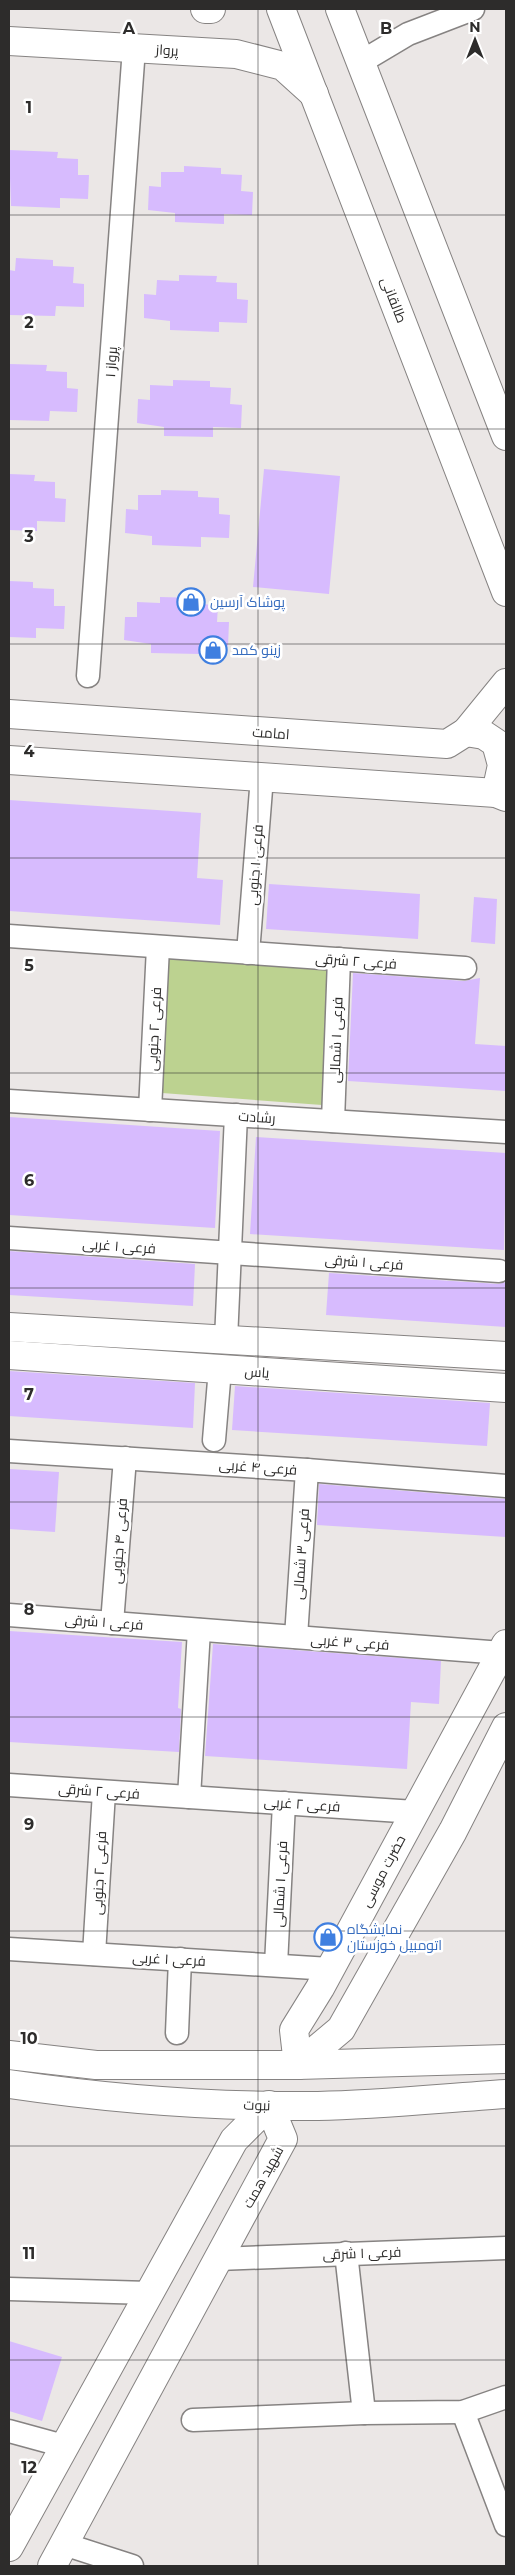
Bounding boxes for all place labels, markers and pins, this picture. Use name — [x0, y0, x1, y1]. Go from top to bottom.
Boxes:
shop icon: پوشاک آرسین — [176, 587, 206, 617]
place label: پوشاک آرسین — [210, 593, 285, 612]
shop icon: زینو کمد — [198, 635, 228, 665]
place label: زینو کمد — [232, 641, 281, 659]
place label: نمایشگاه اتومبیل خوزستان — [347, 1920, 442, 1954]
shop icon: نمایشگاه اتومبیل خوزستان — [313, 1922, 343, 1952]

